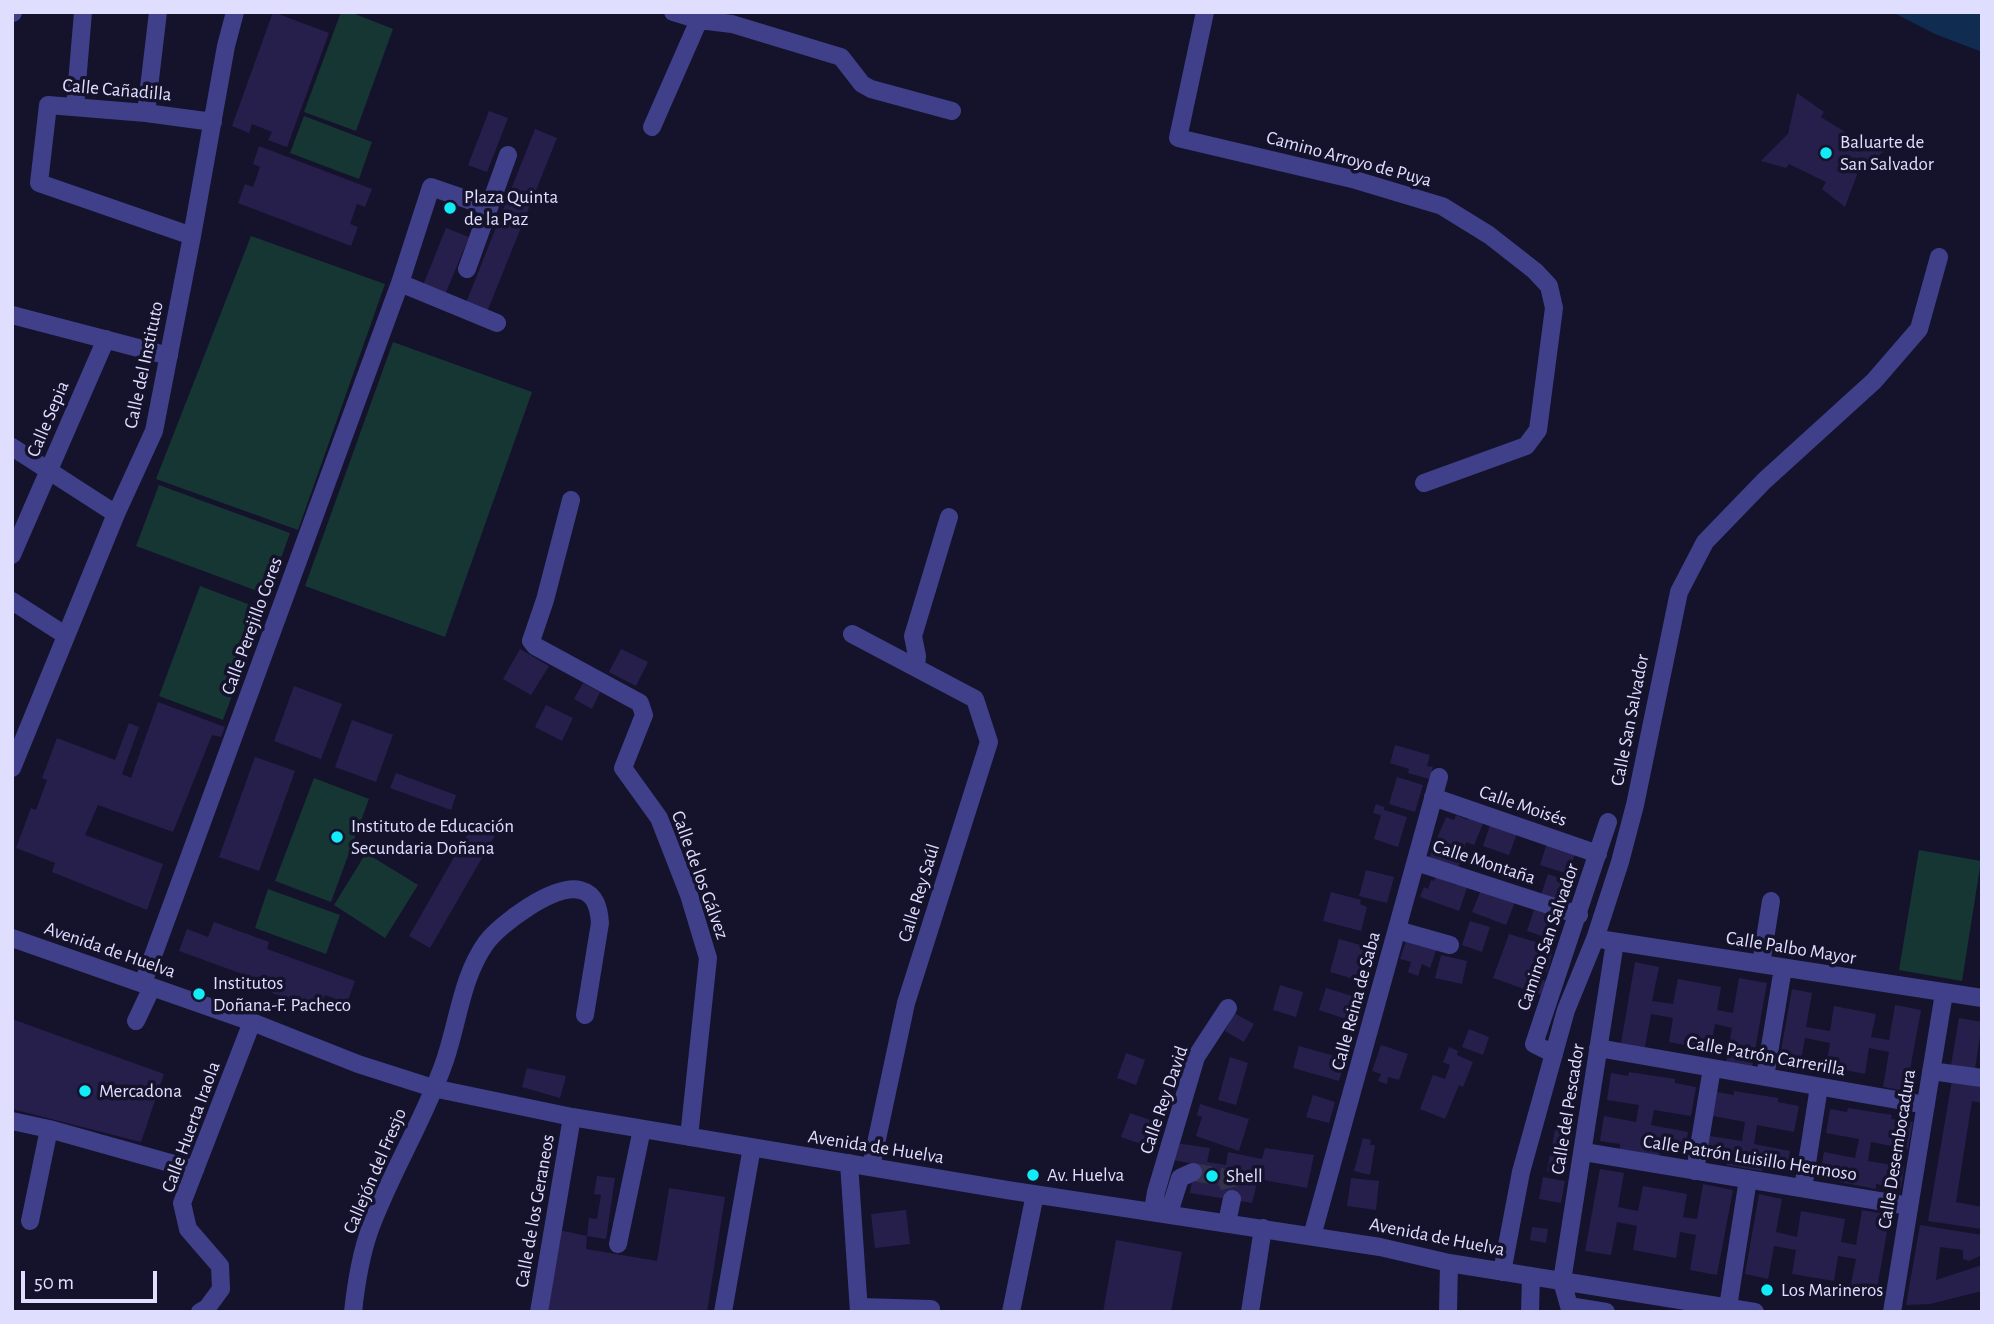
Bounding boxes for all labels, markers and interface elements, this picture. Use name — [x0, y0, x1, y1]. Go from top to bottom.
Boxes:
street label: Calle Cañadilla — [61, 74, 173, 106]
street label: Camino Arroyo de Puya — [1264, 126, 1434, 192]
place label: Baluarte de San Salvador — [1840, 131, 1934, 175]
marker: Baluarte de San Salvador — [1818, 145, 1834, 161]
place label: Plaza Quinta de la Paz — [464, 186, 558, 230]
marker: Plaza Quinta de la Paz — [442, 200, 458, 216]
street label: Calle del Instituto — [119, 299, 169, 431]
street label: Calle Sepia — [22, 378, 74, 460]
street label: Calle Perejillo Cores — [217, 554, 287, 698]
street label: Calle San Salvador — [1606, 652, 1654, 788]
street label: Calle Moisés — [1476, 780, 1570, 832]
street label: Calle de los Gálvez — [666, 808, 734, 942]
place label: Instituto de Educación Secundaria Doñana — [351, 815, 514, 859]
marker: Instituto de Educación Secundaria Doñana — [329, 829, 345, 845]
street label: Calle Montaña — [1430, 835, 1538, 889]
street label: Calle Rey Saúl — [893, 841, 945, 945]
street label: Camino San Salvador — [1512, 860, 1584, 1014]
street label: Avenida de Huelva — [41, 917, 179, 983]
street label: Calle Palbo Mayor — [1724, 926, 1858, 970]
street label: Calle Reina de Saba — [1327, 929, 1385, 1073]
place label: Institutos Doñana-F. Pacheco — [213, 972, 351, 1016]
marker: Institutos Doñana-F. Pacheco — [191, 986, 207, 1002]
street label: Calle Patrón Carrerilla — [1685, 1031, 1847, 1081]
street label: Calle del Pescador — [1546, 1042, 1590, 1176]
street label: Calle Rey David — [1135, 1043, 1193, 1157]
street label: Calle Huerta Iraola — [157, 1058, 225, 1196]
street label: Calle Desembocadura — [1873, 1068, 1921, 1230]
place label: Mercadona — [99, 1080, 182, 1102]
marker: Mercadona — [77, 1083, 93, 1099]
street label: Callejón del Fresjo — [338, 1105, 412, 1237]
street label: Avenida de Huelva — [806, 1125, 946, 1169]
street label: Calle Patrón Luisillo Hermoso — [1641, 1130, 1859, 1186]
street label: Calle de los Geraneos — [510, 1133, 560, 1289]
place label: Av. Huelva — [1047, 1164, 1124, 1186]
place label: Shell — [1226, 1165, 1263, 1187]
marker: Av. Huelva — [1025, 1167, 1041, 1183]
marker: Shell — [1204, 1168, 1220, 1184]
street label: Avenida de Huelva — [1367, 1213, 1507, 1261]
scale bar — [24, 1258, 161, 1302]
text: 50 m — [34, 1272, 74, 1293]
place label: Los Marineros — [1781, 1279, 1883, 1301]
marker: Los Marineros — [1759, 1282, 1775, 1298]

